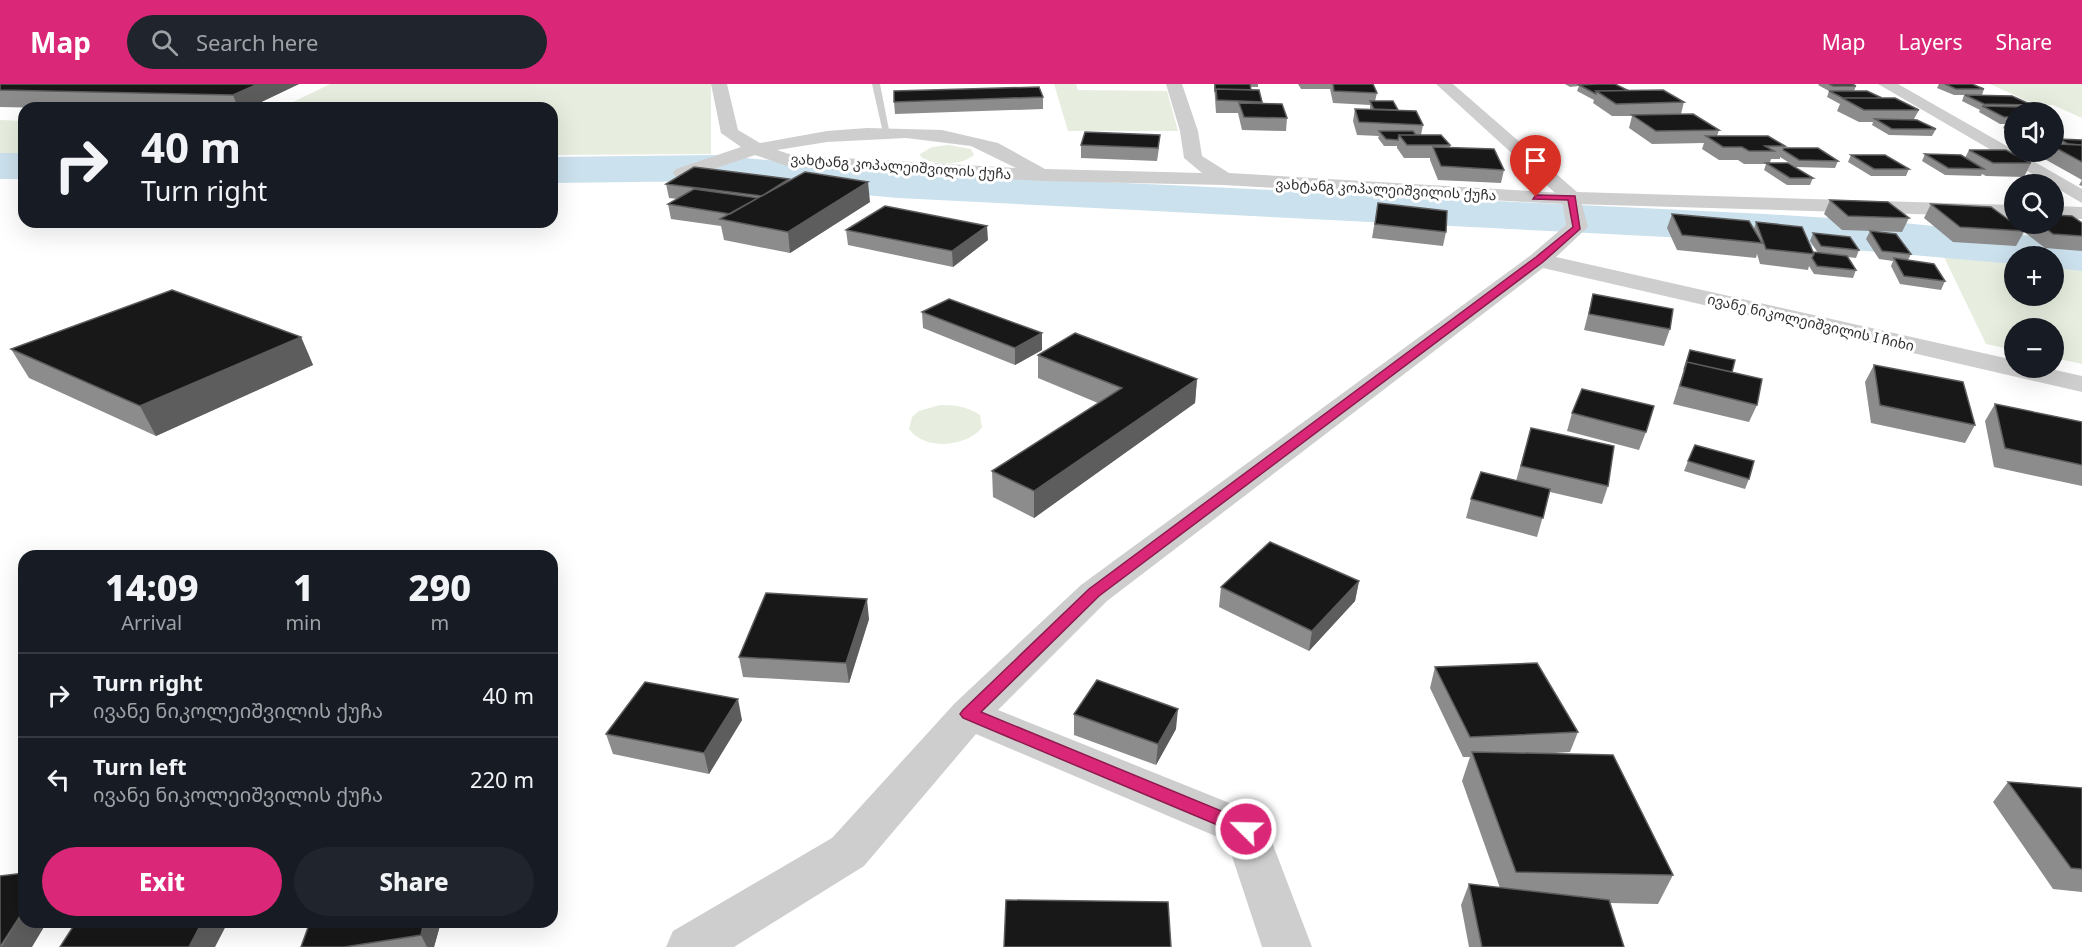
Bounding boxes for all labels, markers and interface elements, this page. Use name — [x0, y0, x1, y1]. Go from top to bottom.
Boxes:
search box — [127, 15, 547, 69]
text: Map — [30, 23, 91, 61]
icon: search — [148, 26, 181, 59]
text: Search here — [196, 27, 318, 57]
text: Map — [1822, 28, 1866, 56]
text: Layers — [1899, 28, 1963, 56]
text: Share — [1996, 28, 2052, 56]
map controls — [2004, 102, 2064, 378]
button: sound — [2004, 102, 2064, 162]
text: 40 m — [141, 118, 241, 175]
icon: right — [42, 126, 120, 204]
pin — [1510, 135, 1561, 197]
icon: arrive — [1519, 144, 1552, 177]
street label: ვახტანგ კოპალეიშვილის ქუჩა — [790, 149, 1012, 183]
text: Turn right — [141, 172, 267, 209]
street label: ვახტანგ კოპალეიშვილის ქუჩა — [1275, 174, 1497, 204]
button: search — [2004, 174, 2064, 234]
button: + — [2004, 246, 2064, 306]
street label: ივანე ნიკოლეიშვილის I ჩიხი — [1706, 289, 1916, 355]
button: − — [2004, 318, 2064, 378]
text: 14:09 — [105, 563, 198, 612]
text: 1 — [293, 563, 314, 612]
text: 290 — [409, 563, 471, 612]
text: Arrival — [121, 609, 182, 636]
text: min — [285, 609, 322, 636]
text: m — [430, 609, 449, 636]
text: Turn right — [93, 667, 203, 697]
icon: right — [42, 679, 75, 712]
text: 40 m — [483, 680, 534, 710]
text: ივანე ნიკოლეიშვილის ქუჩა — [93, 697, 383, 724]
text: Turn left — [93, 751, 187, 781]
icon: left — [42, 763, 75, 796]
text: 220 m — [470, 764, 534, 794]
text: ივანე ნიკოლეიშვილის ქუჩა — [93, 781, 383, 808]
position arrow — [1214, 797, 1278, 861]
button: Exit — [42, 847, 282, 916]
button: Share — [294, 847, 534, 916]

